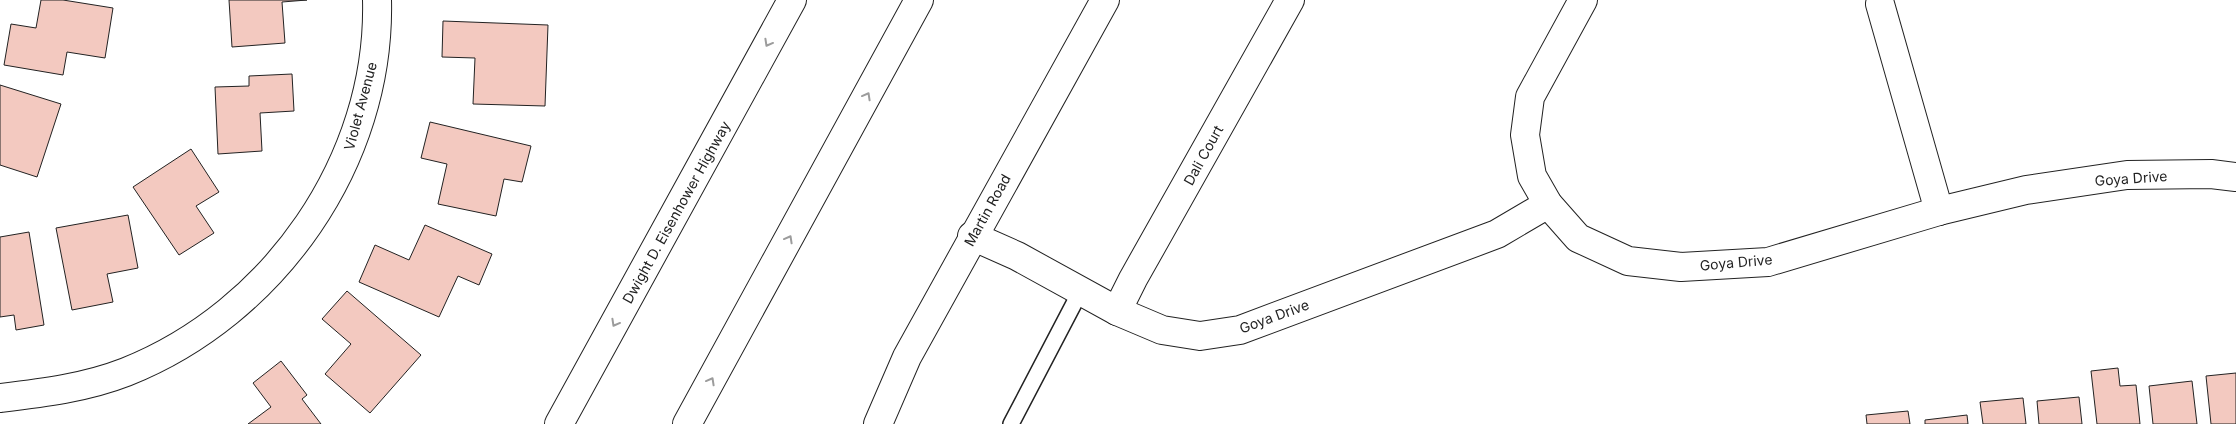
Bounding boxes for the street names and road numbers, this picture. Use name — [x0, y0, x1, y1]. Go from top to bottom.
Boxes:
street label: Violet Avenue — [340, 60, 380, 152]
street label: Dwight D. Eisenhower Highway — [619, 118, 733, 306]
street label: Dali Court — [1180, 122, 1227, 188]
street label: Goya Drive — [2094, 167, 2168, 189]
street label: Martin Road — [960, 171, 1014, 249]
street label: Goya Drive — [1699, 250, 1773, 274]
street label: Goya Drive — [1237, 296, 1311, 336]

